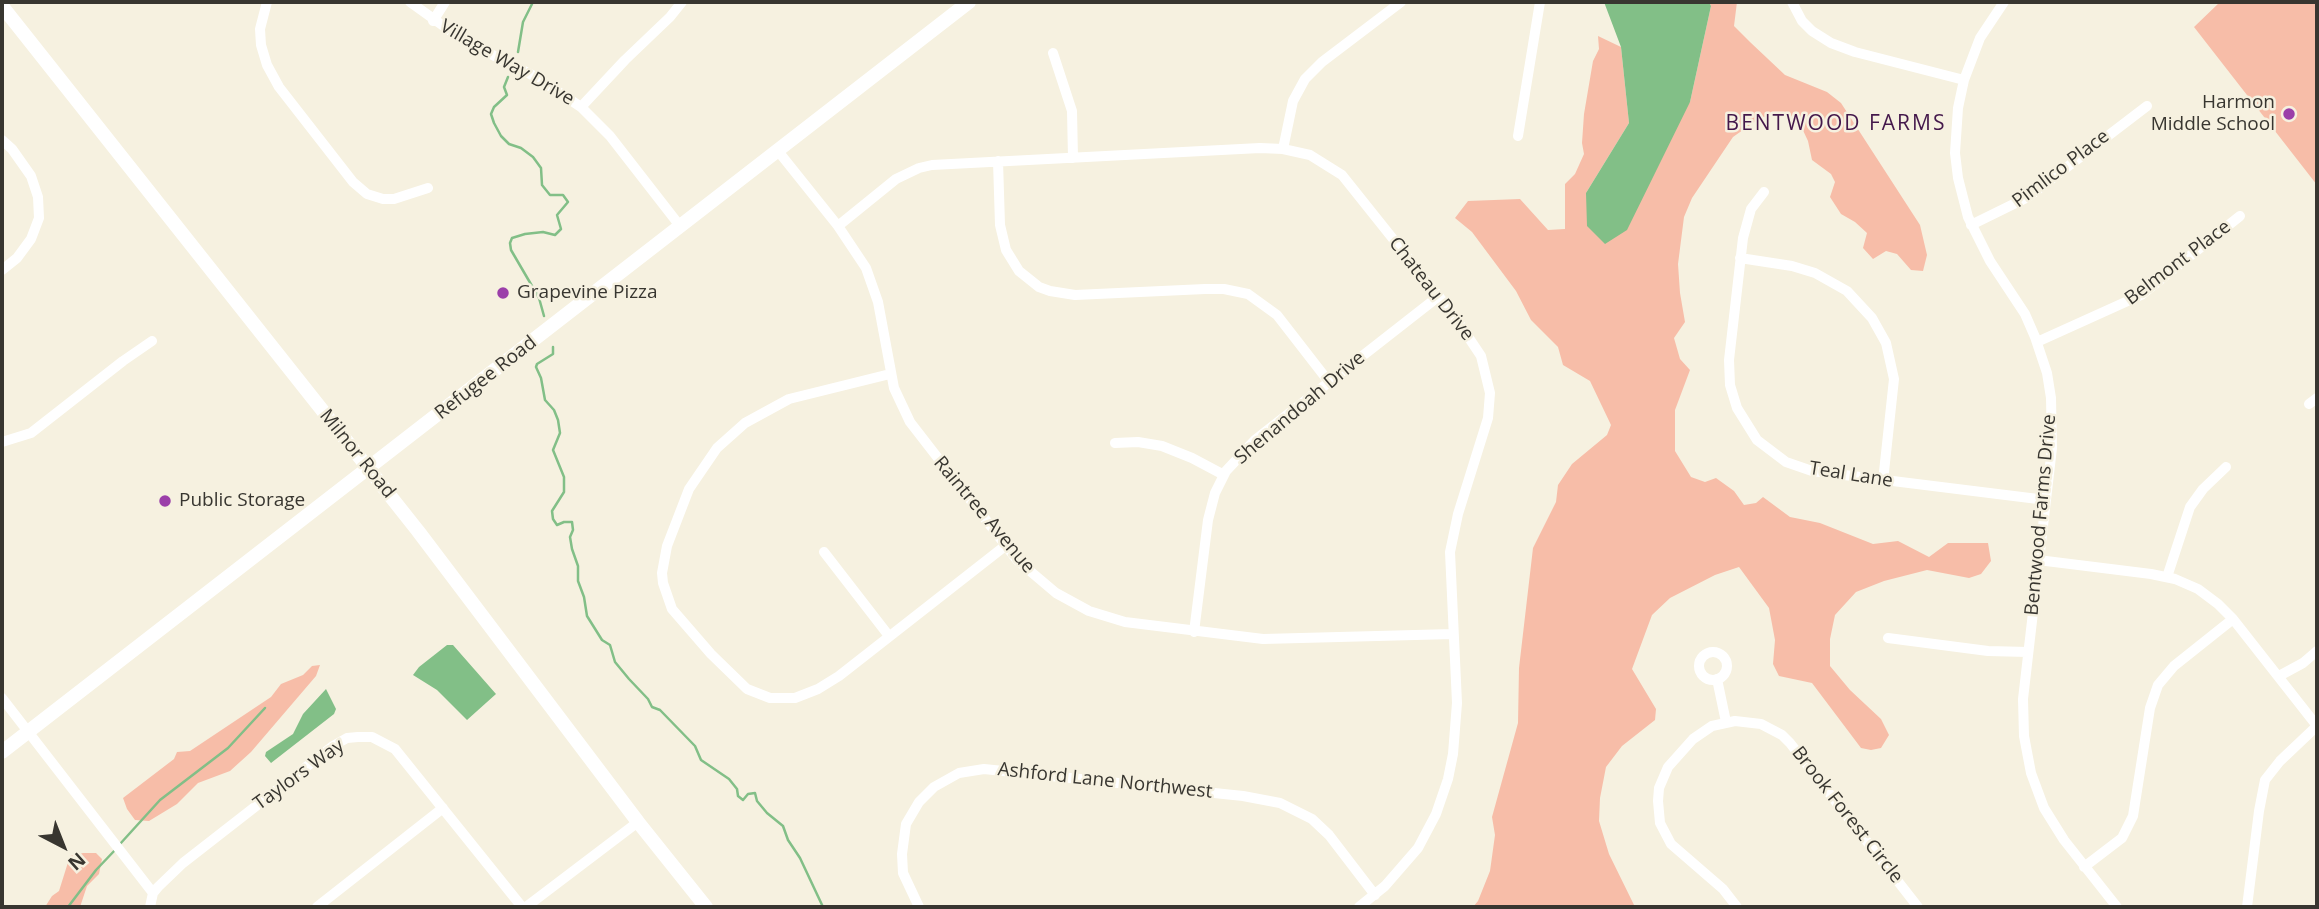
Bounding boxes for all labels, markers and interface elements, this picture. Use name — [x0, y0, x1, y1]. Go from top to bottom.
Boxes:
street label: Village Way Drive — [436, 15, 578, 111]
place label: Harmon Middle School — [2151, 92, 2275, 136]
marker: Harmon Middle School — [2281, 106, 2297, 122]
district label: BENTWOOD FARMS — [1727, 111, 1945, 137]
street label: Pimlico Place — [2008, 125, 2114, 213]
street label: Belmont Place — [2121, 216, 2235, 310]
street label: Chateau Drive — [1383, 233, 1479, 345]
place label: Grapevine Pizza — [517, 282, 658, 304]
marker: Grapevine Pizza — [495, 285, 511, 301]
street label: Refugee Road — [431, 331, 541, 425]
street label: Shenandoah Drive — [1230, 347, 1370, 469]
street label: Milnor Road — [314, 405, 400, 503]
street label: Bentwood Farms Drive — [2021, 414, 2061, 616]
street label: Raintree Avenue — [928, 452, 1040, 578]
street label: Teal Lane — [1808, 457, 1894, 493]
place label: Public Storage — [179, 490, 305, 512]
marker: Public Storage — [157, 493, 173, 509]
street label: Taylors Way — [249, 735, 349, 815]
street label: Brook Forest Circle — [1787, 742, 1907, 888]
street label: Ashford Lane Northwest — [997, 758, 1213, 804]
north arrow — [28, 811, 98, 881]
text: N — [63, 847, 91, 876]

